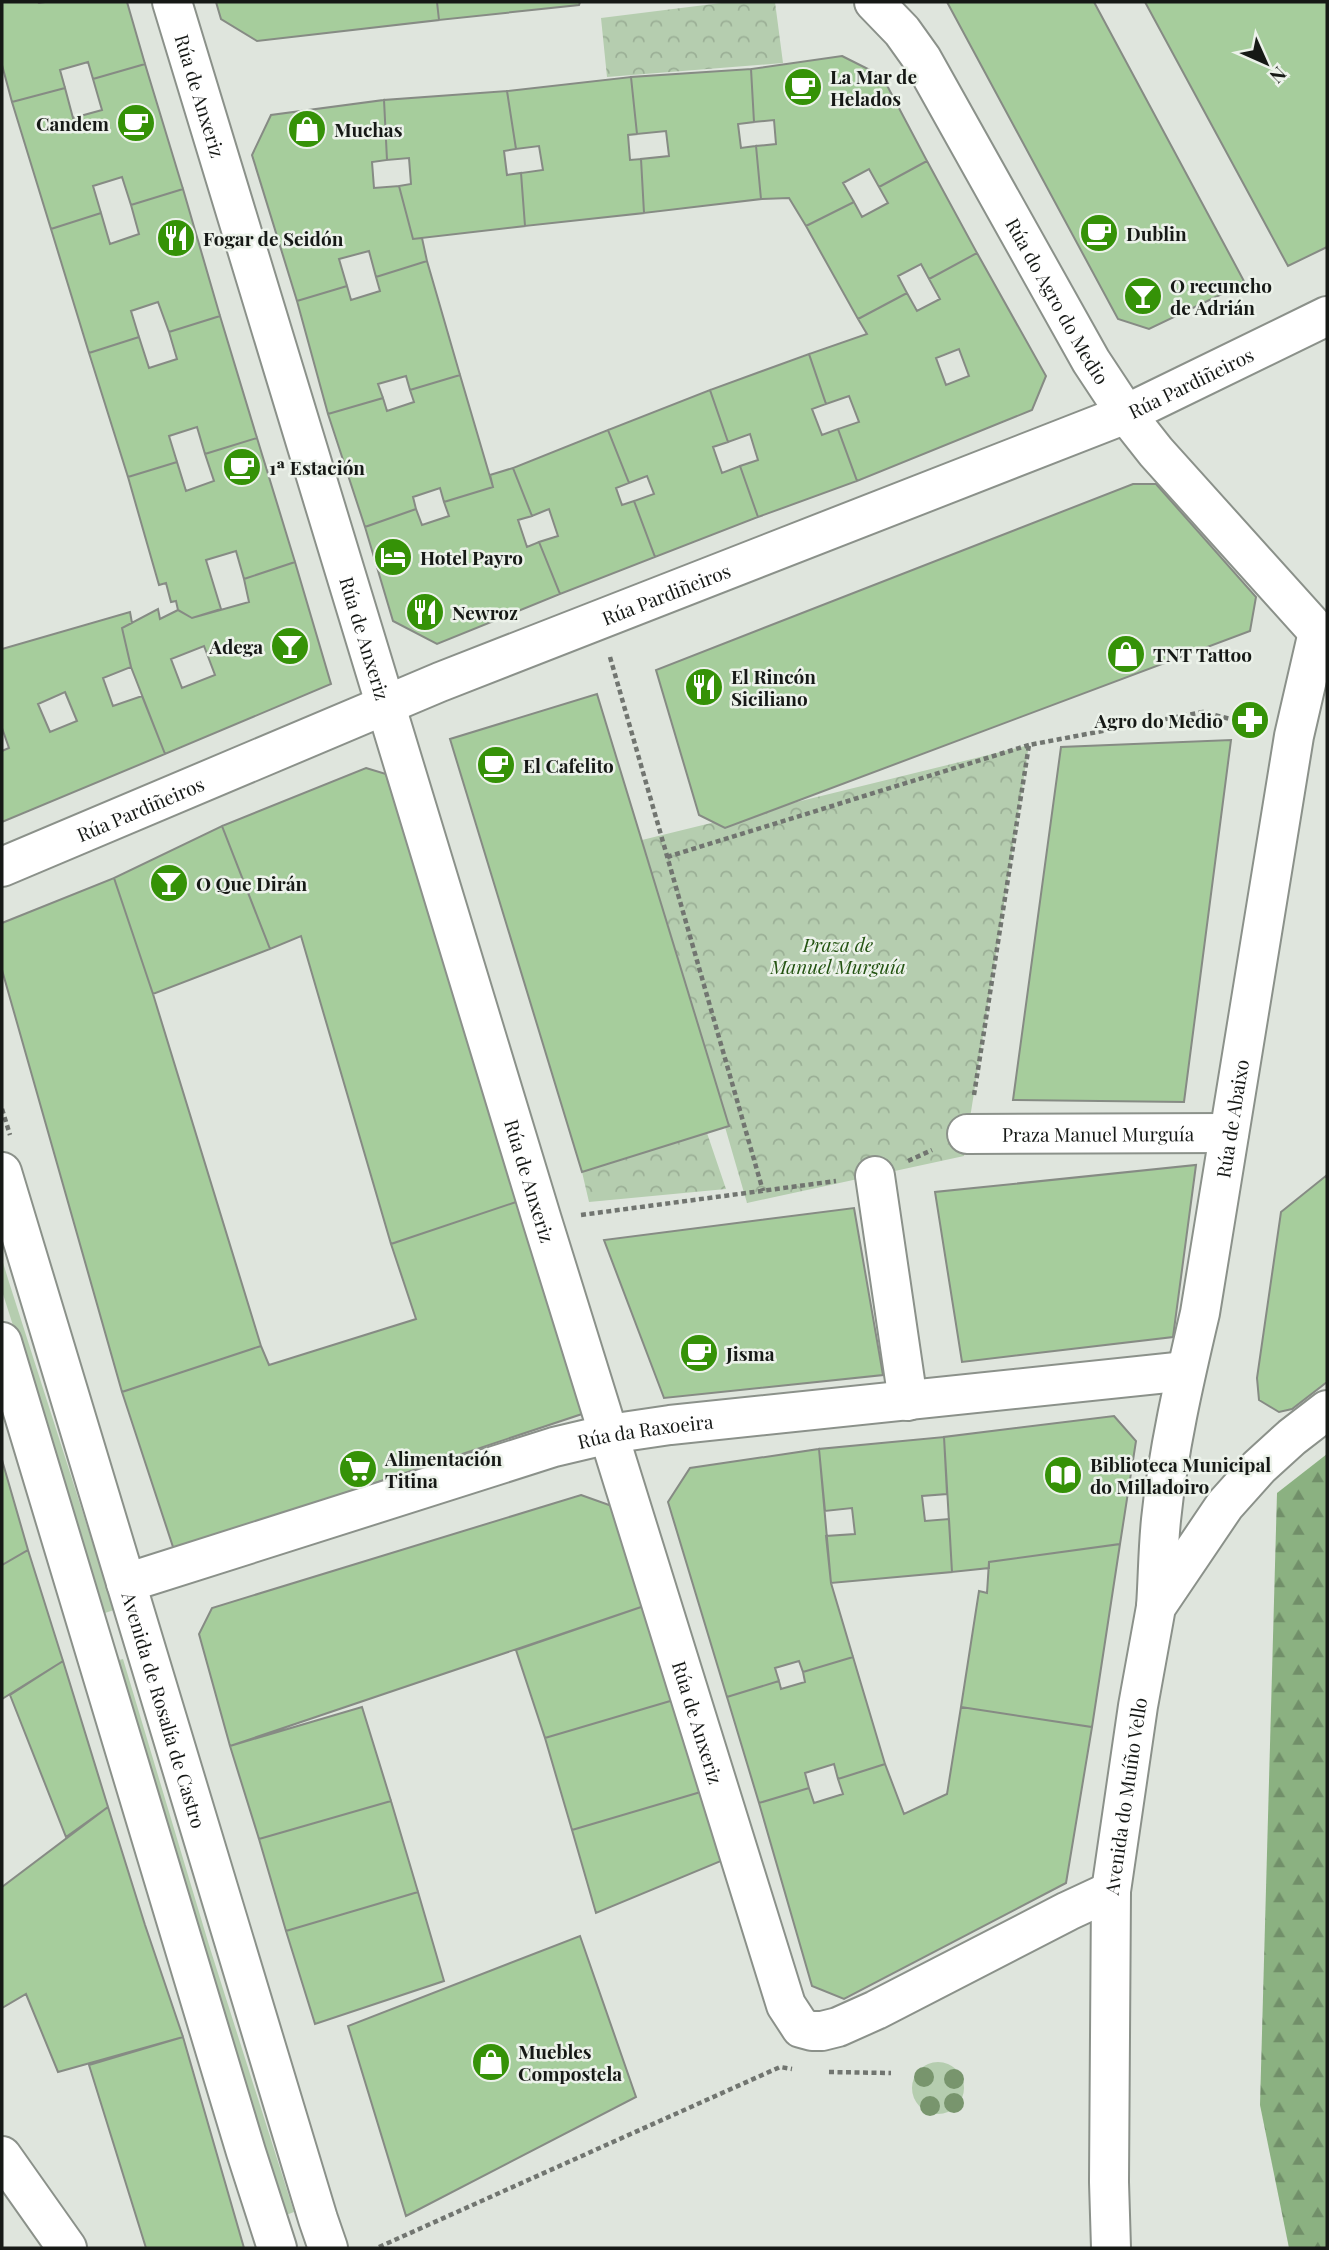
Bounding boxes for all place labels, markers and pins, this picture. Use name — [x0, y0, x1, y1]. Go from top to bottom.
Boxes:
place label: La Mar de Helados — [830, 63, 917, 111]
cafe icon: La Mar de Helados — [782, 66, 824, 108]
cafe icon: Candem — [115, 102, 157, 144]
shop icon: Muchas — [286, 108, 328, 150]
place label: Candem — [36, 110, 109, 136]
place label: Muchas — [334, 116, 403, 142]
cafe icon: Dublin — [1078, 212, 1120, 254]
restaurant icon: Fogar de Seidón — [155, 217, 197, 259]
place label: Dublin — [1126, 220, 1187, 246]
place label: Fogar de Seidón — [203, 225, 344, 251]
place label: O recuncho de Adrián — [1170, 272, 1272, 320]
bar icon: O recuncho de Adrián — [1122, 275, 1164, 317]
cafe icon: 1ª Estación — [221, 446, 263, 488]
place label: 1ª Estación — [269, 454, 365, 480]
hotel icon: Hotel Payro — [372, 536, 414, 578]
place label: Hotel Payro — [420, 544, 523, 570]
restaurant icon: Newroz — [404, 591, 446, 633]
place label: Newroz — [452, 599, 518, 625]
bar icon: Adega — [269, 625, 311, 667]
place label: Adega — [208, 633, 263, 659]
shop icon: TNT Tattoo — [1105, 633, 1147, 675]
place label: TNT Tattoo — [1153, 641, 1252, 667]
place label: El Rincón Siciliano — [731, 663, 816, 711]
restaurant icon: El Rincón Siciliano — [683, 666, 725, 708]
pharmacy icon: Agro do Medio — [1229, 699, 1271, 741]
place label: Agro do Medio — [1094, 707, 1223, 733]
cafe icon: El Cafelito — [475, 744, 517, 786]
place label: El Cafelito — [523, 752, 614, 778]
bar icon: O Que Dirán — [148, 862, 190, 904]
place label: O Que Dirán — [196, 870, 308, 896]
cafe icon: Jisma — [678, 1332, 720, 1374]
place label: Jisma — [725, 1340, 775, 1366]
place label: Alimentación Titina — [384, 1445, 503, 1493]
supermarket icon: Alimentación Titina — [337, 1448, 379, 1490]
place label: Biblioteca Municipal do Milladoiro — [1090, 1451, 1271, 1499]
library icon: Biblioteca Municipal do Milladoiro — [1042, 1454, 1084, 1496]
place label: Muebles Compostela — [518, 2038, 622, 2086]
shop icon: Muebles Compostela — [470, 2041, 512, 2083]

